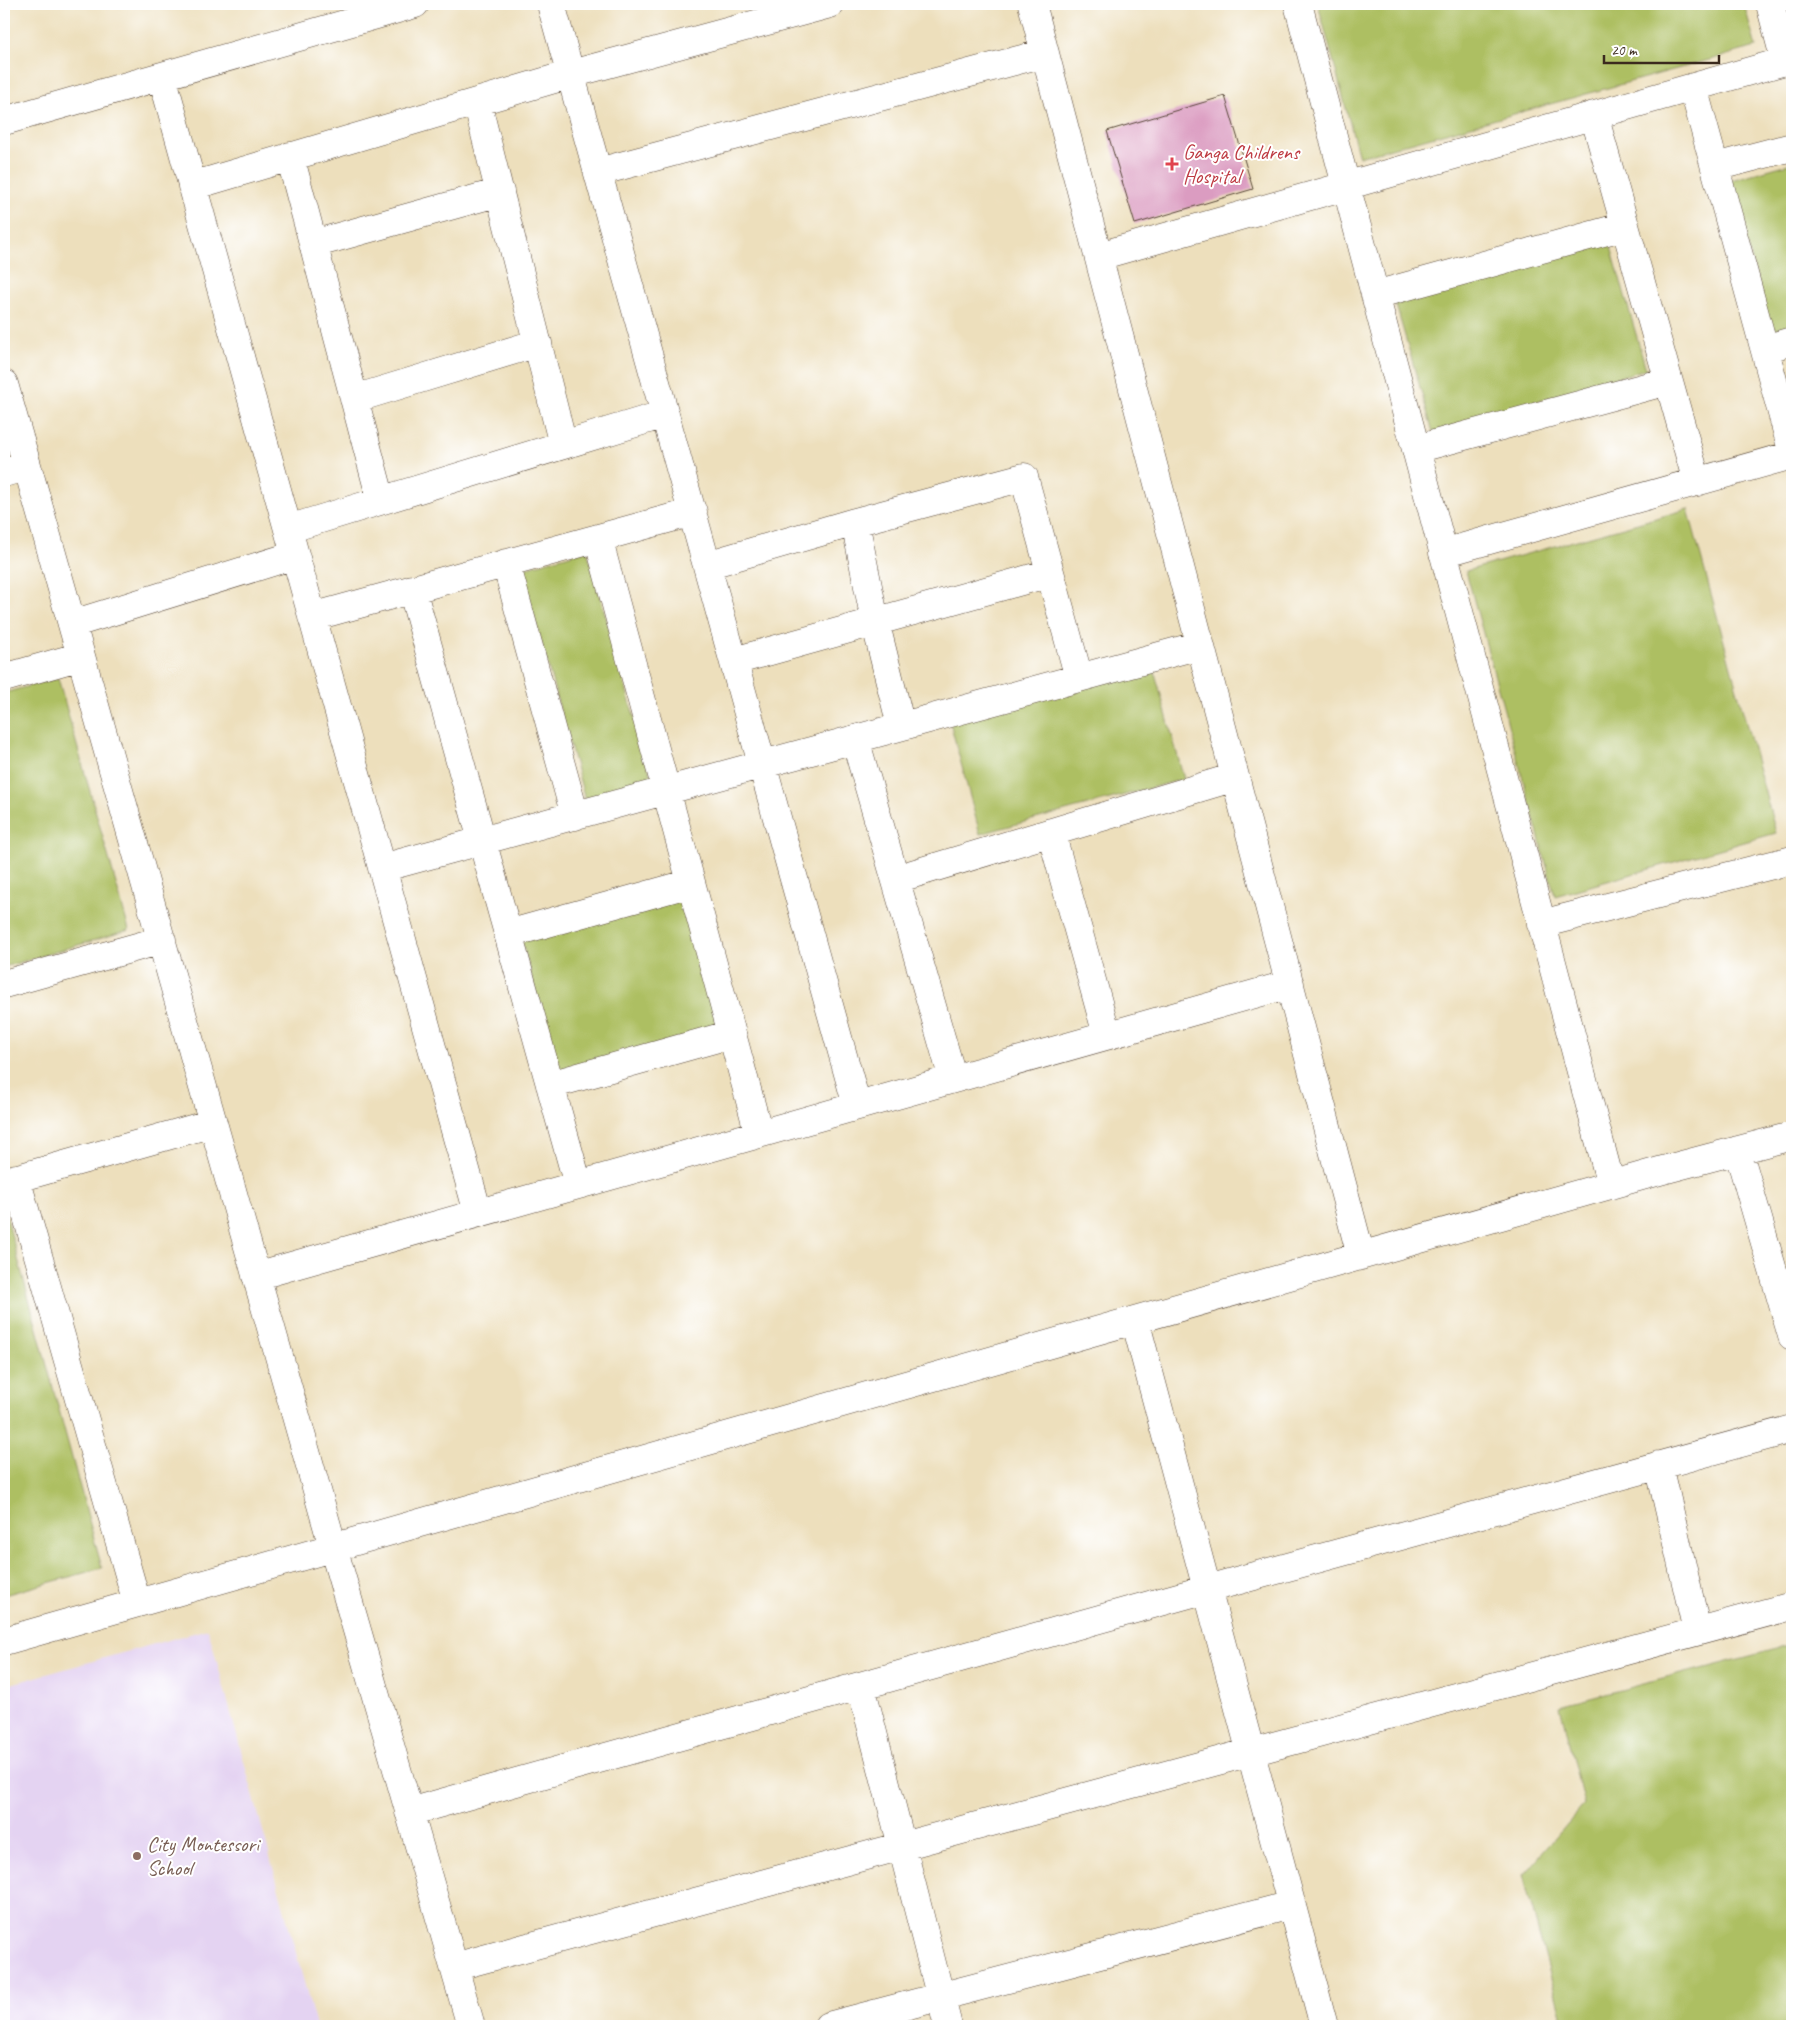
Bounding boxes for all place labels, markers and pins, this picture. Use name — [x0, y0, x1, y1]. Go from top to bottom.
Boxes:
place label: Ganga Childrens Hospital — [1183, 139, 1301, 189]
marker: Ganga Childrens Hospital — [1165, 157, 1179, 171]
place label: City Montessori School — [147, 1831, 262, 1881]
marker: City Montessori School — [131, 1850, 143, 1862]

